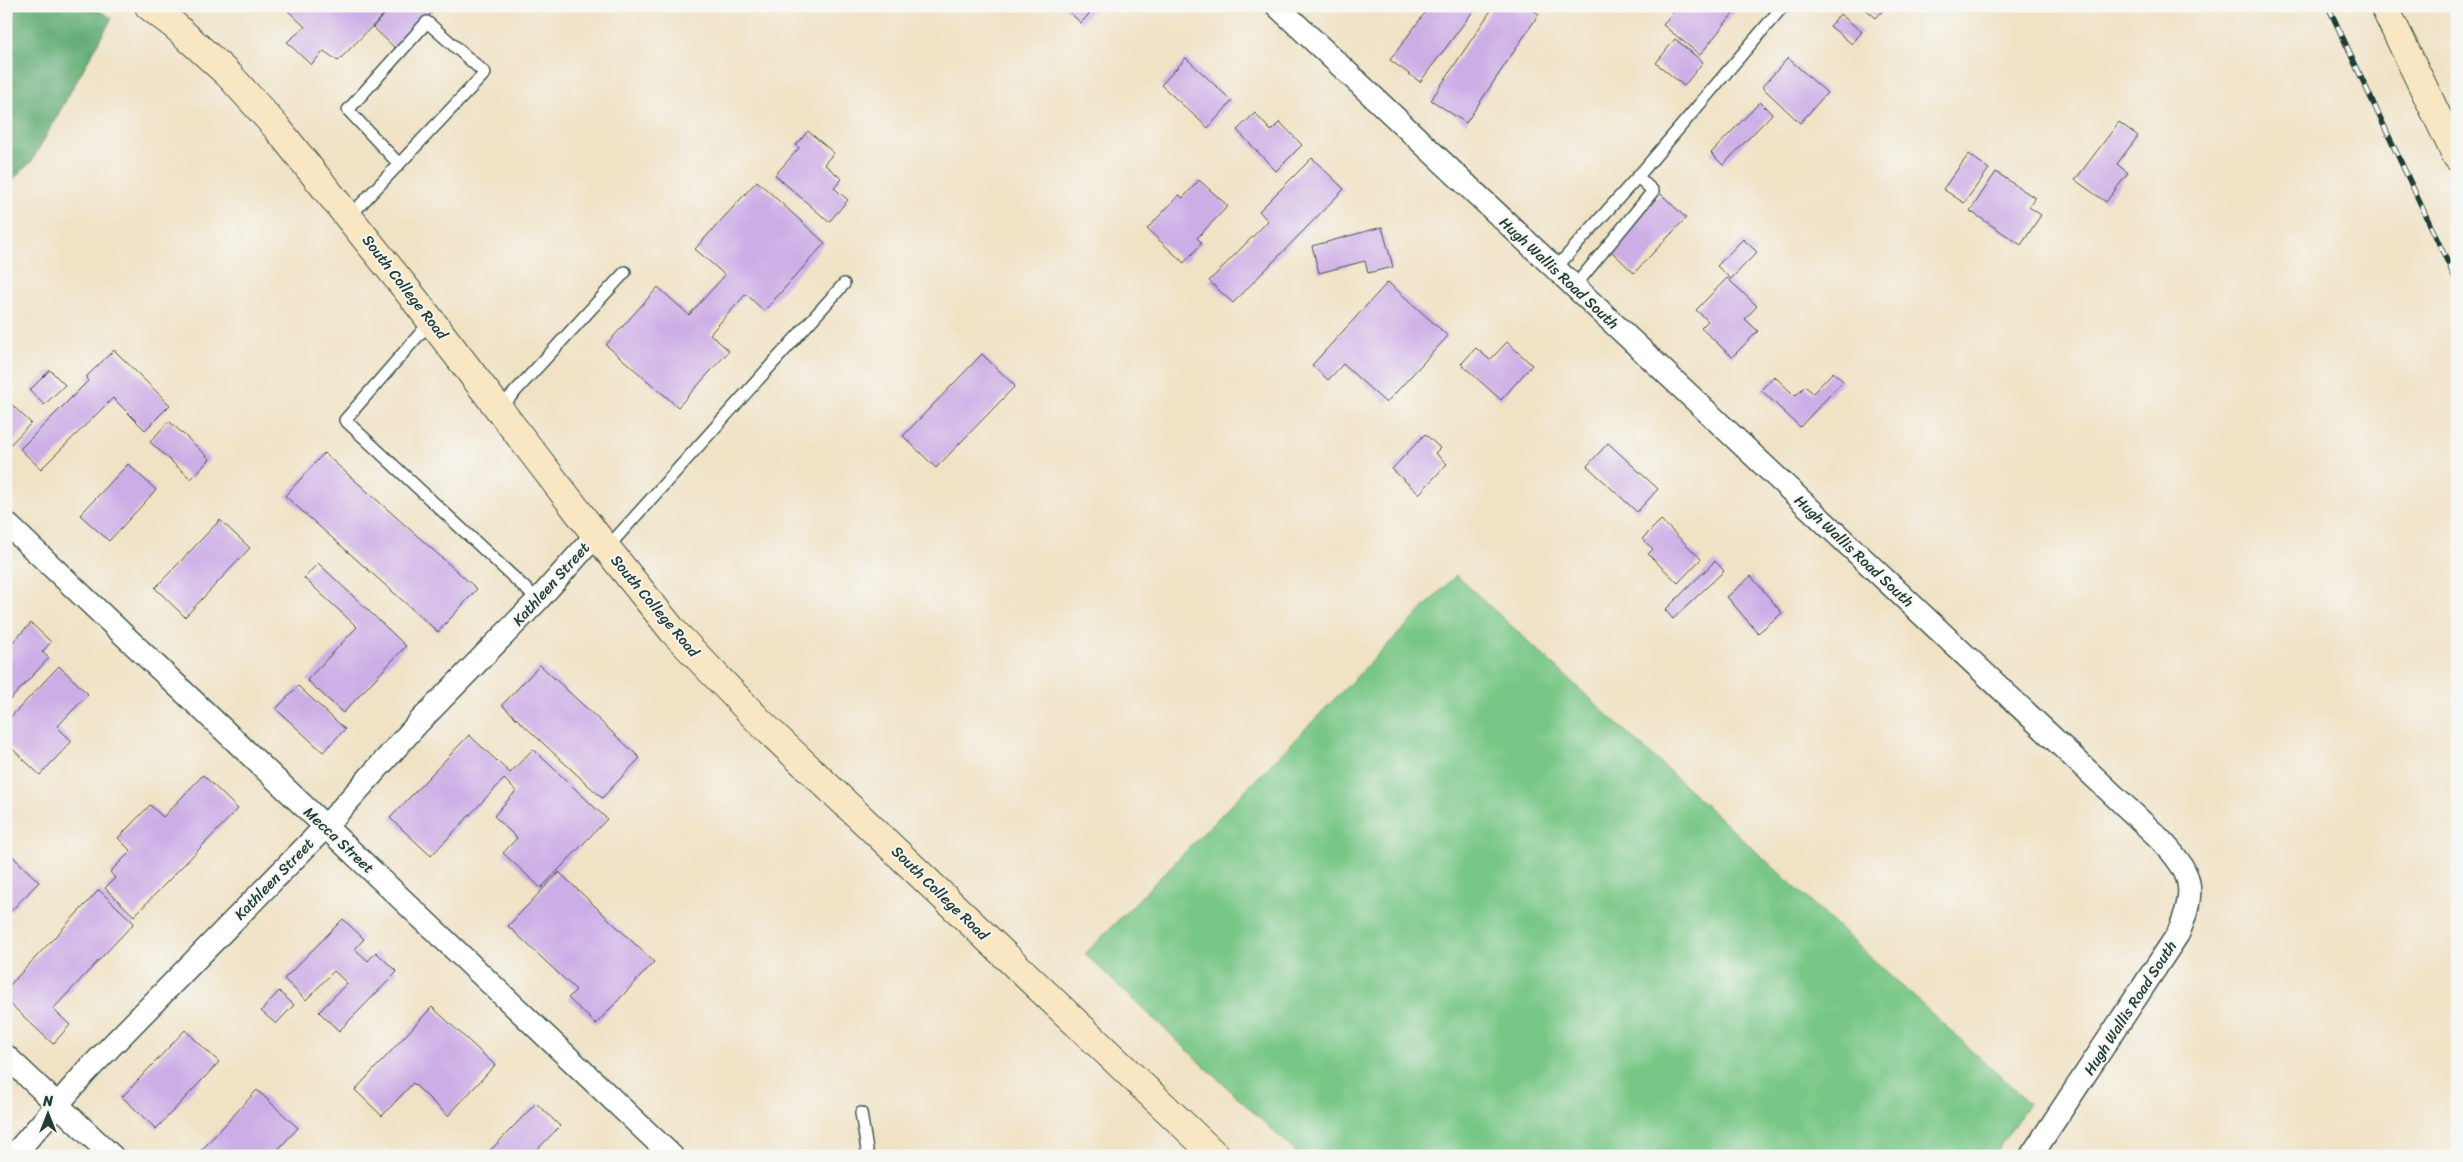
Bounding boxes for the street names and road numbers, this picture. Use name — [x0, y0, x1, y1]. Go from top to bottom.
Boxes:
street label: Hugh Wallis Road South — [1493, 210, 1625, 336]
street label: South College Road — [355, 229, 455, 346]
street label: Hugh Wallis Road South — [1788, 488, 1920, 614]
street label: Kathleen Street — [506, 535, 597, 632]
street label: South College Road — [604, 549, 707, 664]
street label: Mecca Street — [297, 800, 381, 880]
street label: Kathleen Street — [228, 831, 321, 926]
street label: South College Road — [885, 839, 996, 947]
street label: Hugh Wallis Road South — [2077, 935, 2183, 1081]

